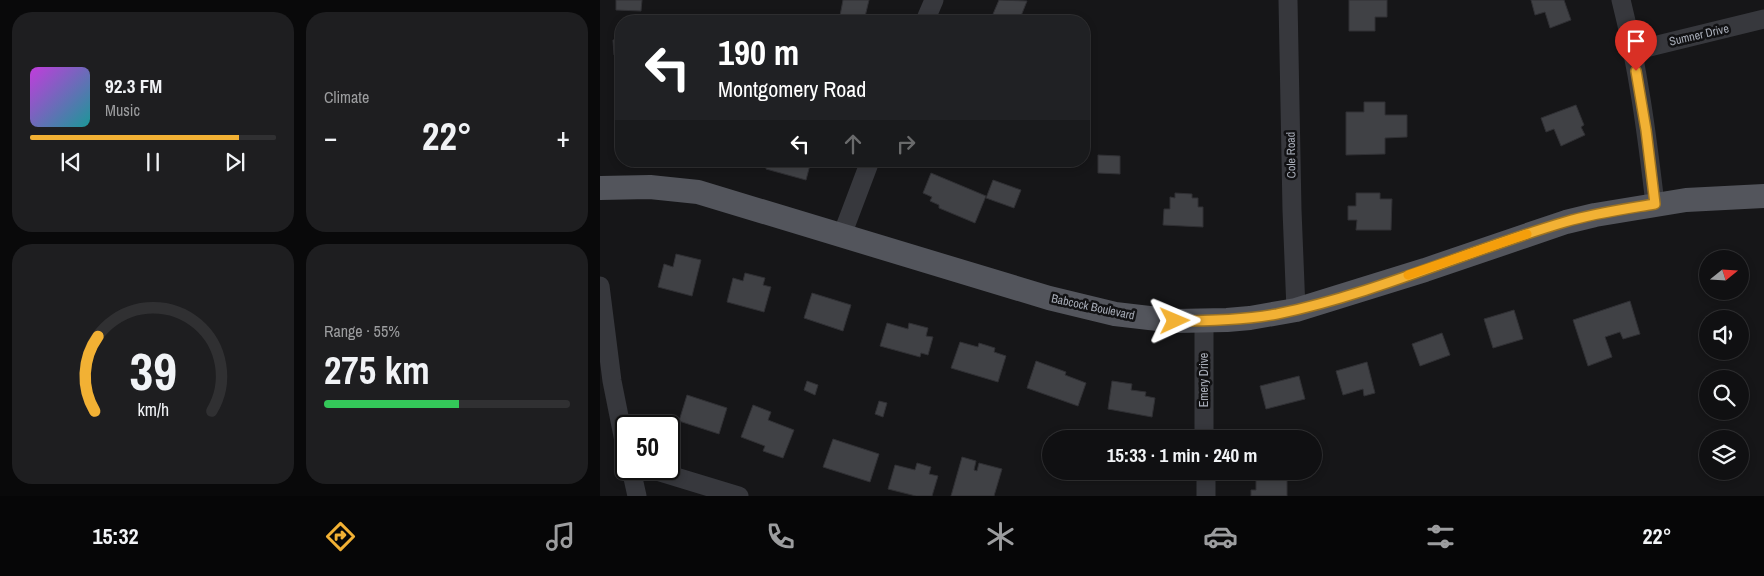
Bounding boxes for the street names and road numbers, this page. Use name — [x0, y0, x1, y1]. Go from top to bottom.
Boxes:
street label: Sumner Drive — [1668, 20, 1730, 50]
street label: Cole Road — [1283, 132, 1299, 178]
street label: Babcock Boulevard — [1050, 290, 1136, 324]
street label: Emery Drive — [1196, 353, 1212, 407]

